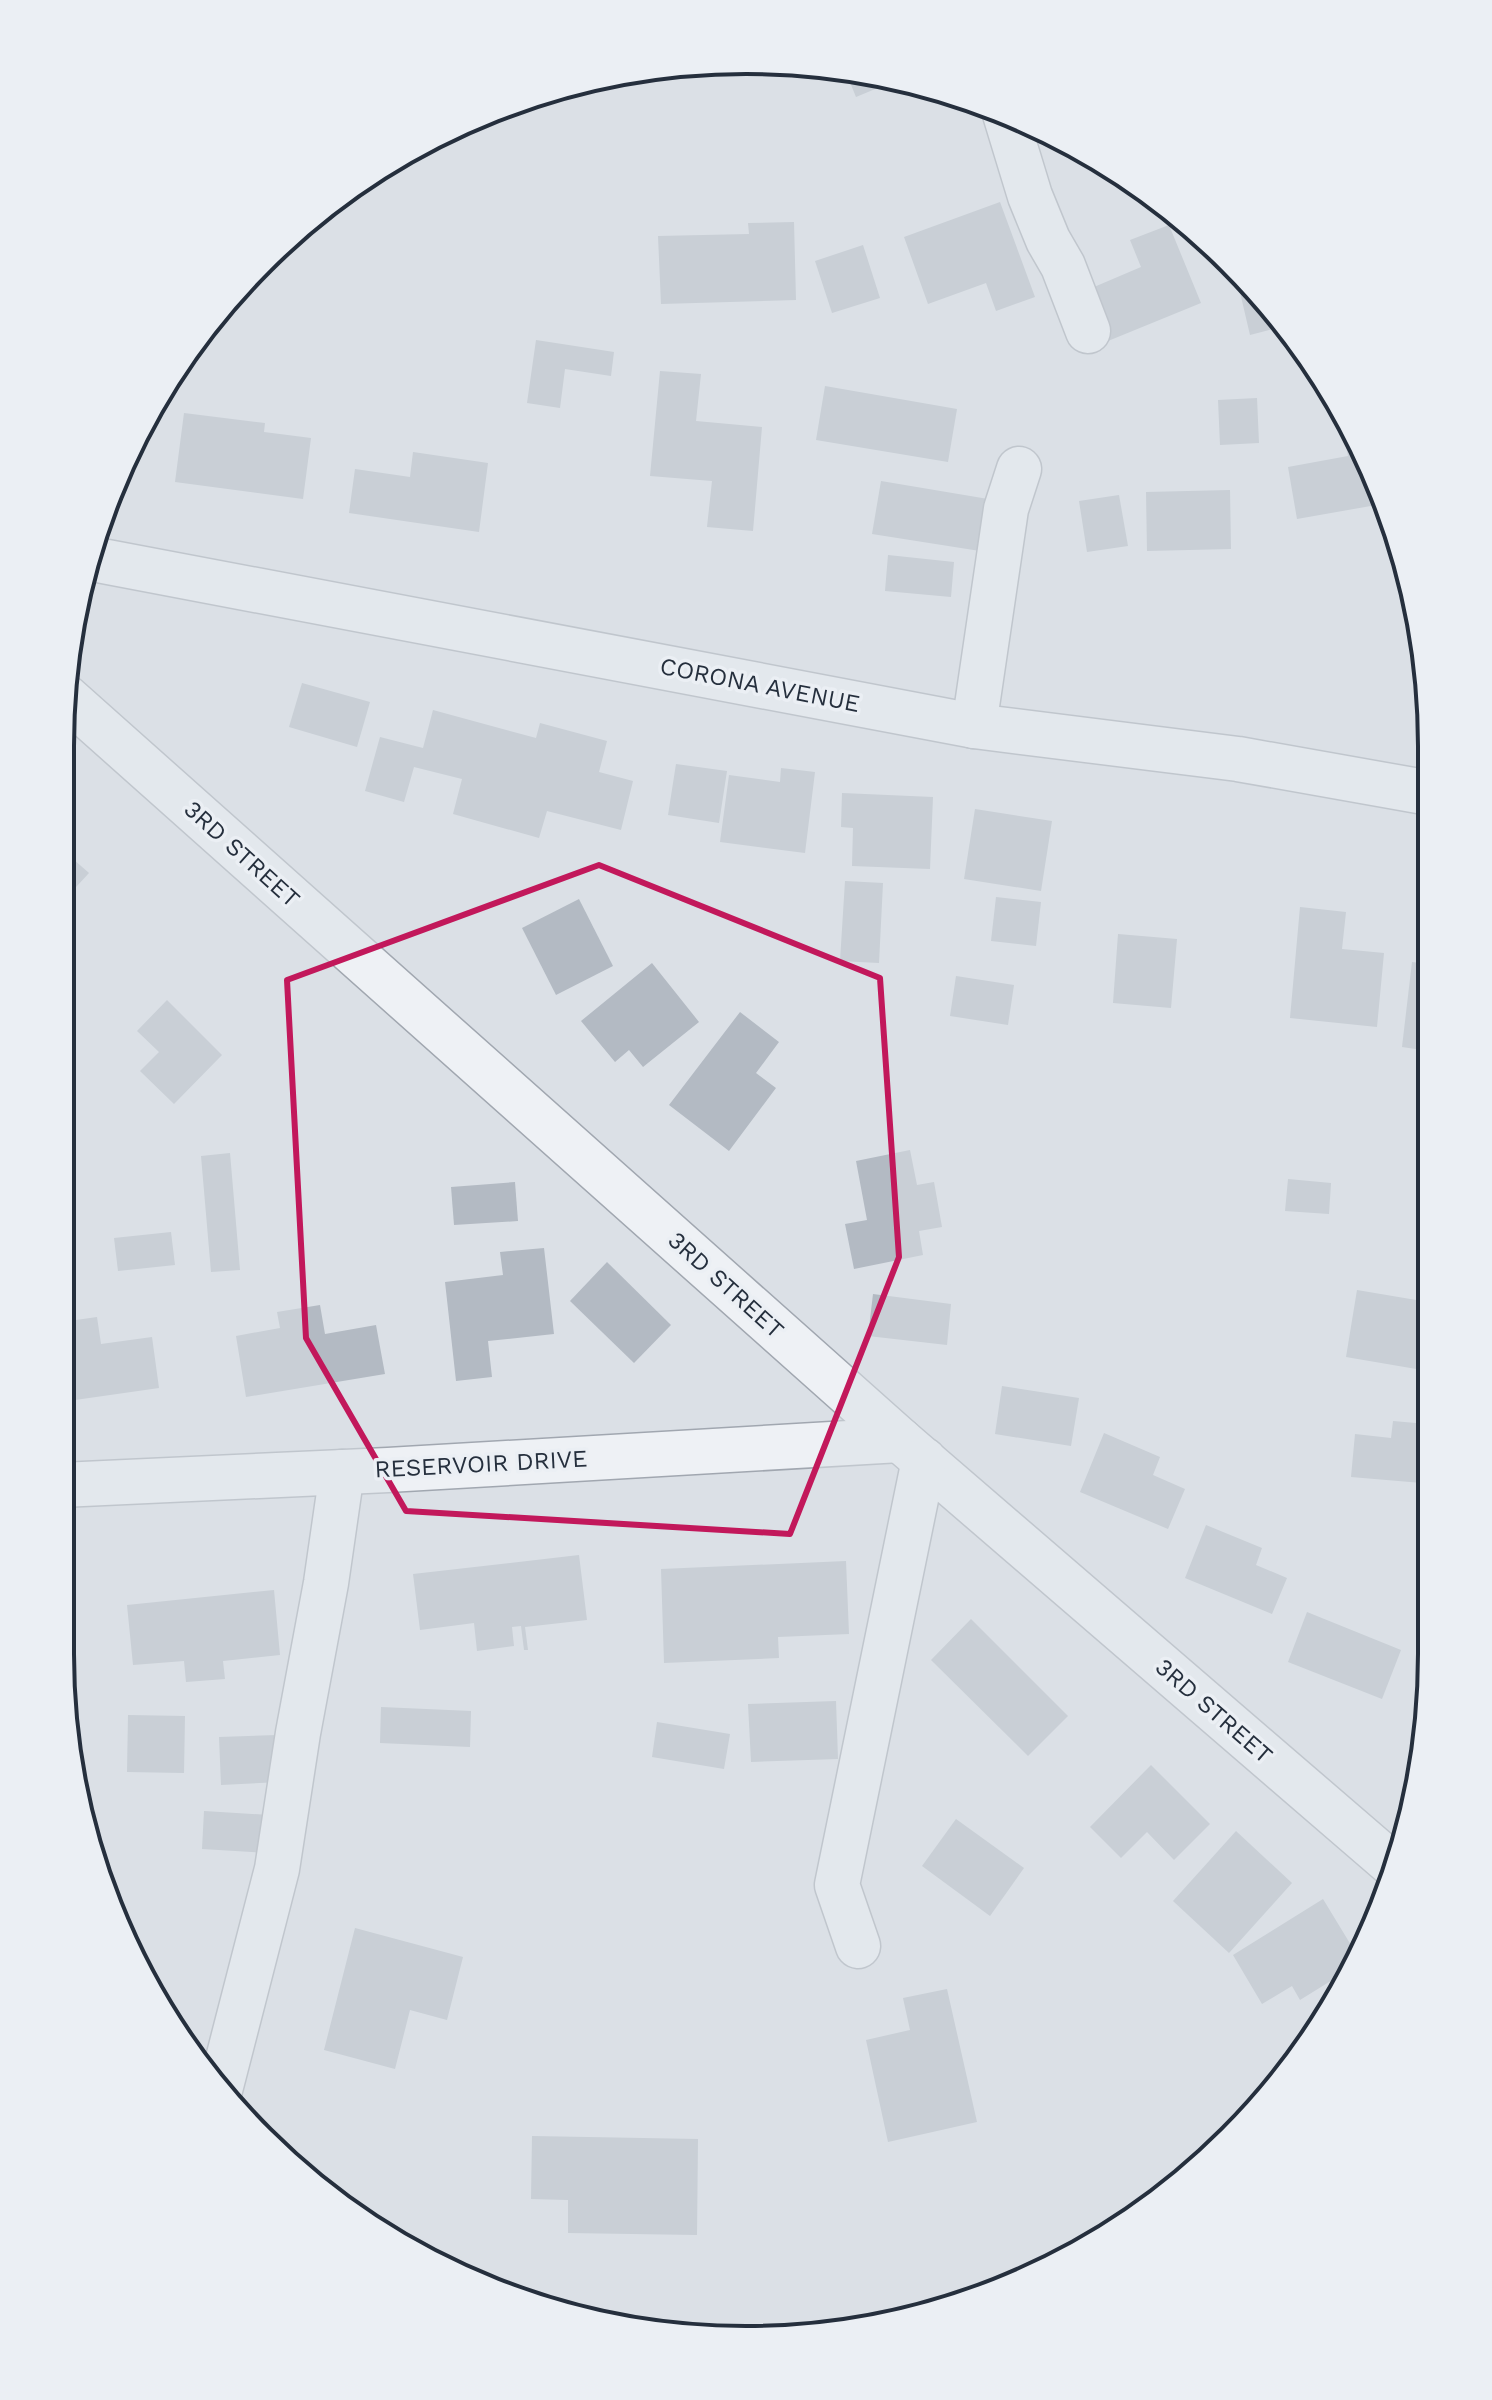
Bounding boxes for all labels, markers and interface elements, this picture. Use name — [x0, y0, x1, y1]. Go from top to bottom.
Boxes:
street label: CORONA AVENUE — [658, 652, 862, 718]
street label: 3RD STREET — [178, 795, 306, 913]
street label: 3RD STREET — [662, 1226, 790, 1344]
street label: RESERVOIR DRIVE — [374, 1444, 588, 1484]
street label: 3RD STREET — [1150, 1653, 1278, 1769]

